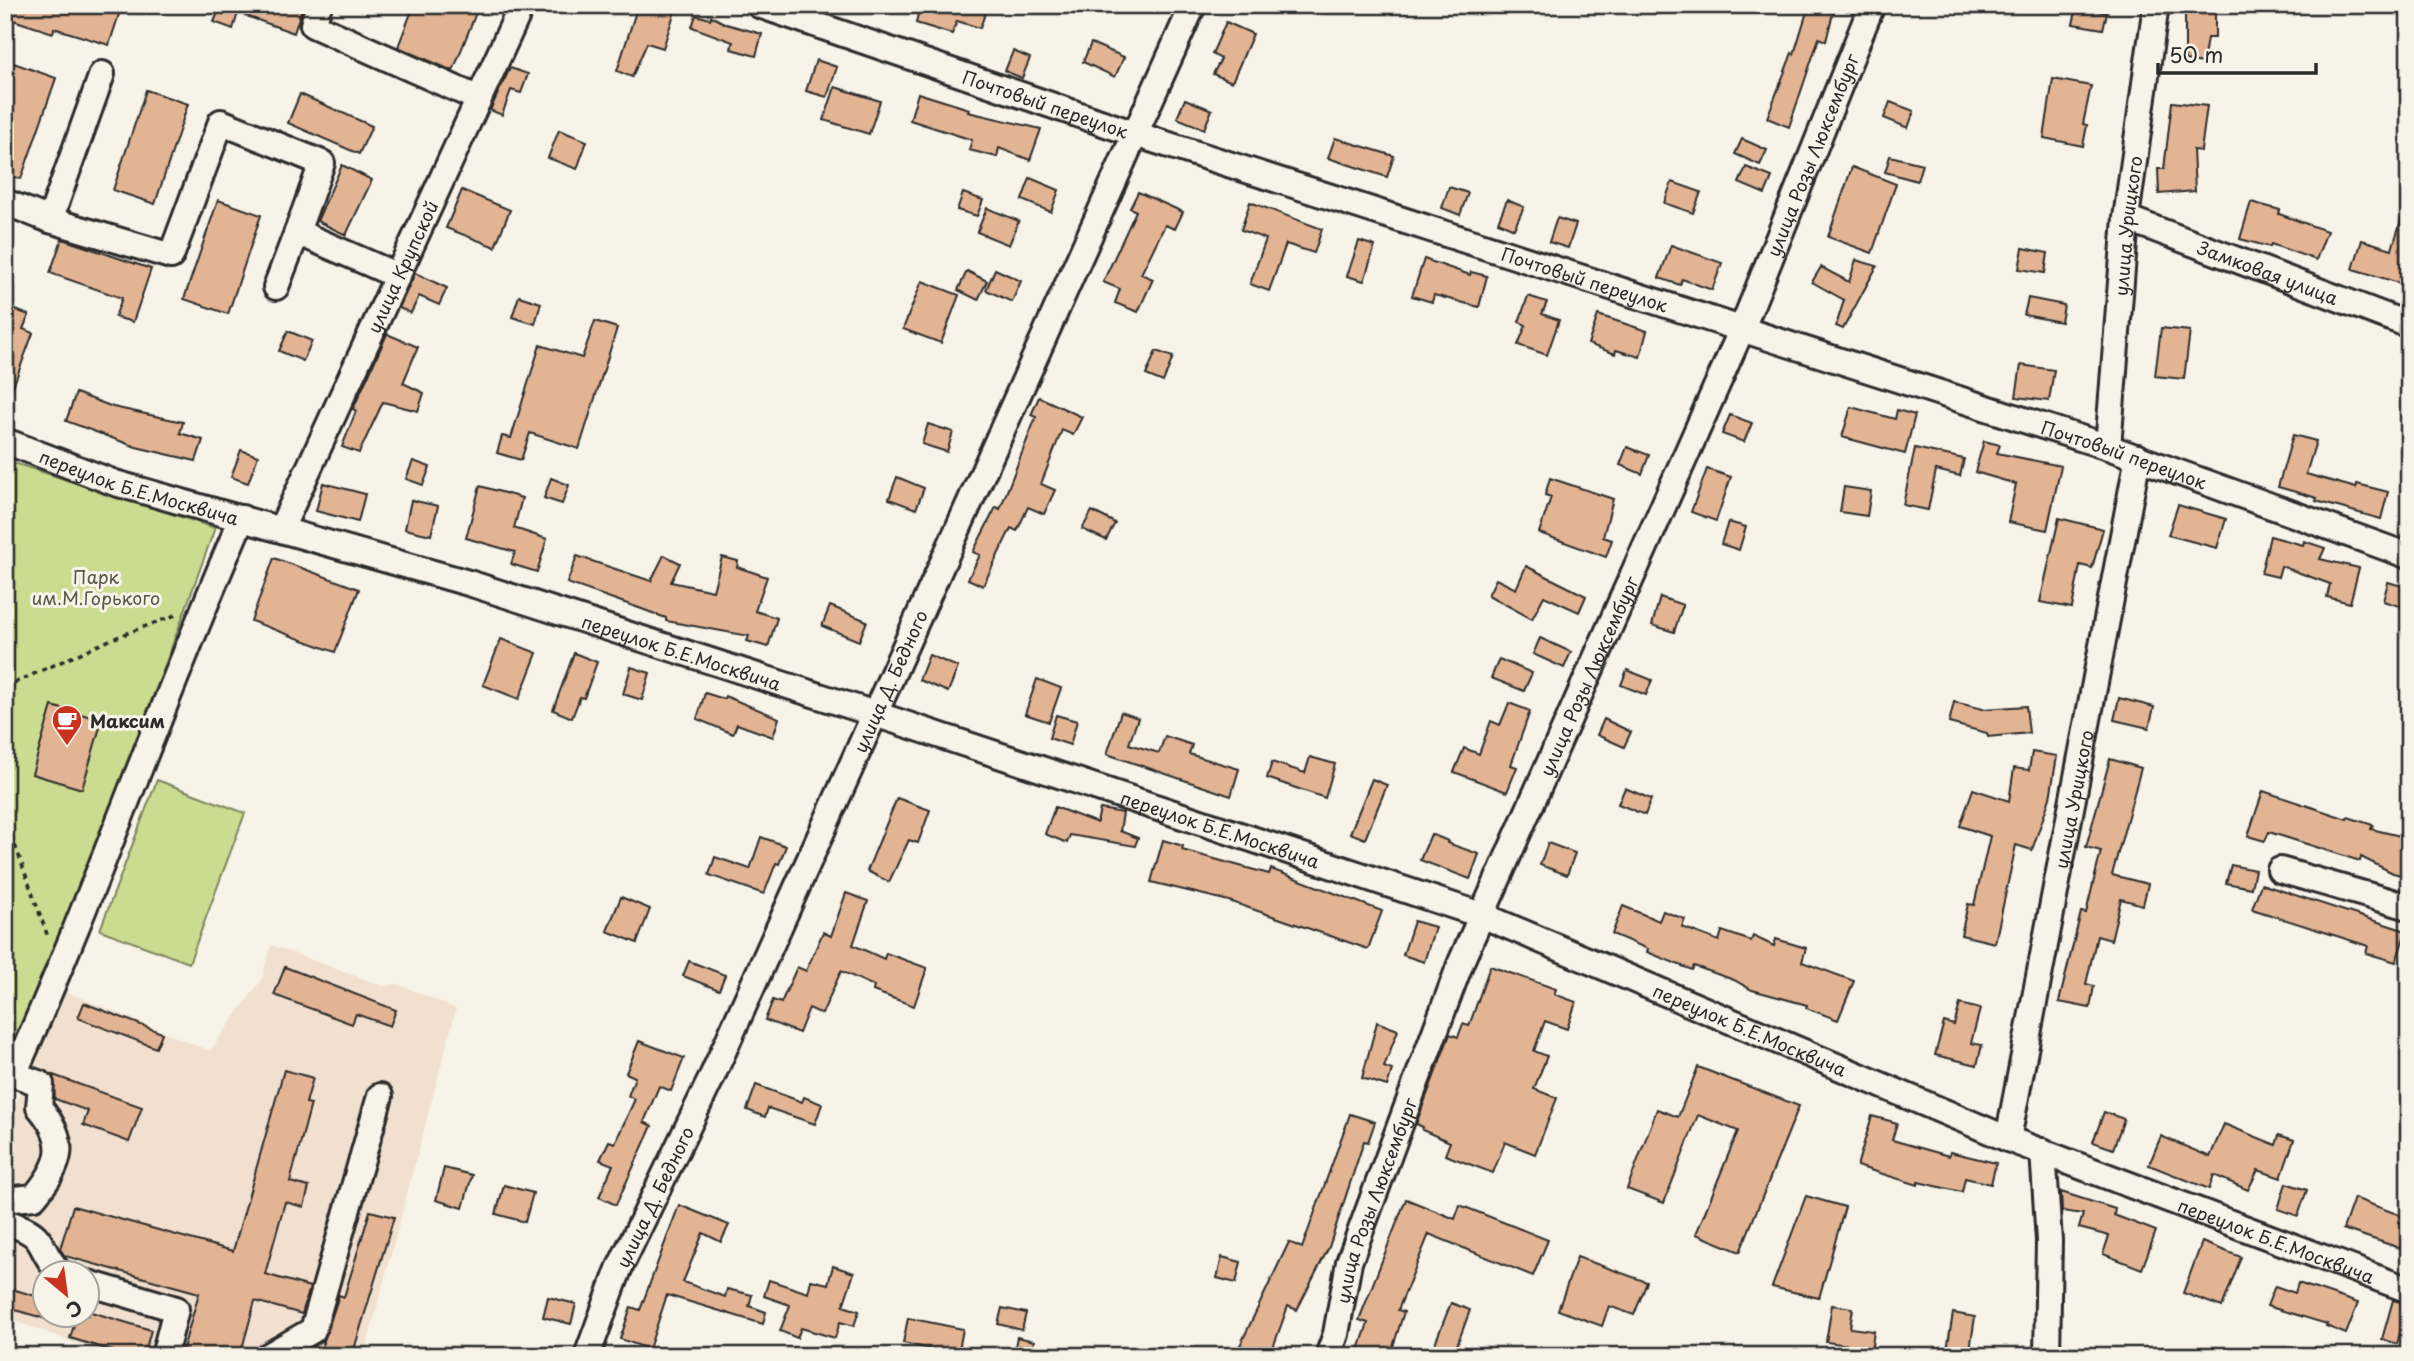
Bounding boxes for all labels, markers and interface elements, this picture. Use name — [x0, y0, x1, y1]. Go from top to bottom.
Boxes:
scale bar — [2158, 32, 2316, 76]
text: 50 m — [2169, 38, 2223, 70]
street label: улица Розы Люксембург — [1759, 48, 1865, 260]
street label: Почтовый переулок — [959, 62, 1132, 144]
street label: улица Урицкого — [2106, 154, 2148, 297]
street label: улица Крупской — [360, 196, 444, 337]
street label: Замковая улица — [2193, 233, 2343, 311]
street label: Почтовый переулок — [1498, 239, 1672, 318]
street label: Почтовый переулок — [2038, 413, 2211, 495]
street label: переулок Б.Е.Москвича — [36, 442, 243, 531]
park label: Парк им.М.Горького — [32, 563, 160, 611]
street label: улица Розы Люксембург — [1532, 570, 1645, 780]
street label: улица Д. Бедного — [846, 605, 933, 757]
street label: переулок Б.Е.Москвича — [578, 607, 785, 697]
cafe icon: Максим — [50, 703, 84, 747]
place label: Максим — [90, 707, 165, 734]
street label: улица Урицкого — [2046, 727, 2099, 871]
street label: переулок Б.Е.Москвича — [1117, 783, 1324, 874]
street label: переулок Б.Е.Москвича — [1649, 976, 1852, 1083]
street label: улица Розы Люксембург — [1328, 1093, 1423, 1305]
street label: улица Д. Бедного — [608, 1122, 700, 1272]
street label: переулок Б.Е.Москвича — [2174, 1191, 2379, 1290]
north arrow — [32, 1260, 102, 1330]
text: С — [62, 1294, 88, 1325]

